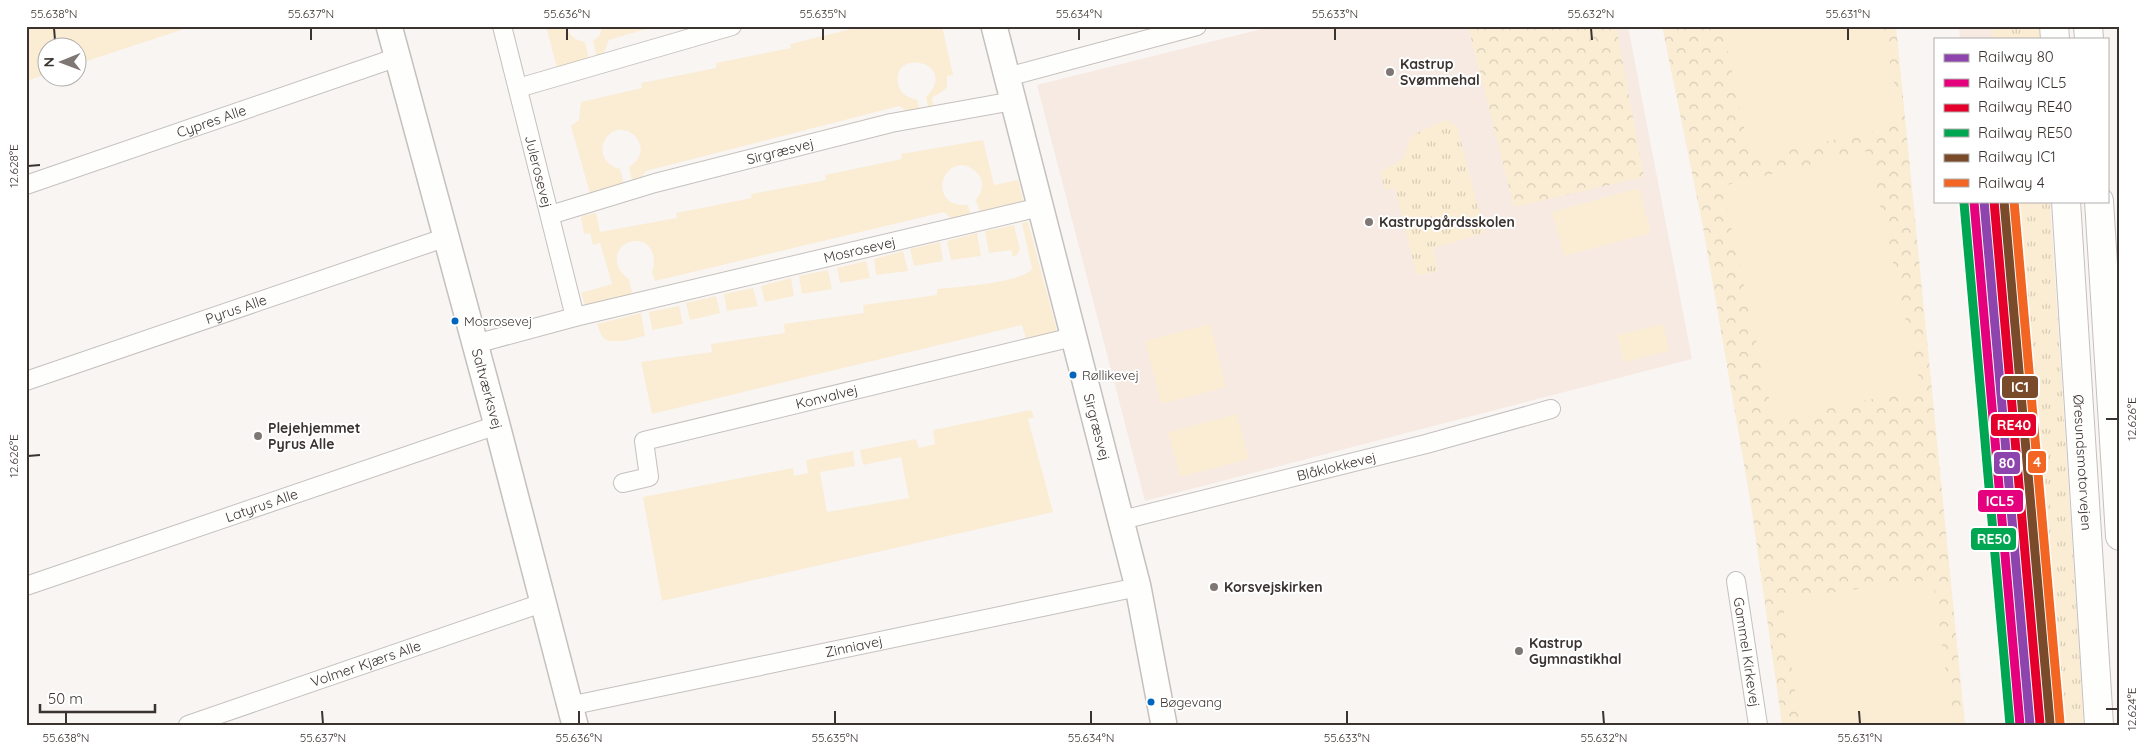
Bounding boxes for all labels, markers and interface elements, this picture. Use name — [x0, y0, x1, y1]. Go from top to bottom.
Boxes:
text: 55.638°N — [31, 6, 77, 21]
text: 55.637°N — [288, 6, 334, 21]
text: 55.636°N — [544, 6, 590, 21]
text: 55.635°N — [800, 6, 846, 21]
text: 55.634°N — [1056, 6, 1102, 21]
text: 55.633°N — [1312, 6, 1358, 21]
text: 55.632°N — [1567, 6, 1615, 21]
text: 55.631°N — [1826, 6, 1870, 21]
north arrow — [38, 38, 88, 88]
legend — [1934, 38, 2108, 202]
text: Railway 80 — [1978, 47, 2054, 66]
place label: Kastrup Svømmehal — [1400, 55, 1480, 89]
text: N — [40, 57, 58, 68]
marker: Kastrup Svømmehal — [1384, 66, 1396, 78]
text: Railway ICL5 — [1978, 73, 2066, 92]
text: Railway RE40 — [1978, 97, 2072, 116]
street label: Cypres Alle — [174, 101, 249, 142]
text: Railway RE50 — [1978, 123, 2072, 142]
street label: Julerosevej — [521, 133, 556, 210]
street label: Sirgræsvej — [745, 134, 816, 168]
text: 12.628°E — [6, 144, 21, 188]
text: Railway IC1 — [1978, 147, 2056, 166]
text: Railway 4 — [1978, 173, 2045, 192]
place label: Kastrupgårdsskolen — [1379, 213, 1515, 231]
marker: Kastrupgårdsskolen — [1363, 216, 1375, 228]
street label: Mosrosevej — [822, 232, 897, 267]
street label: Pyrus Alle — [203, 290, 269, 328]
place label: Mosrosevej — [464, 313, 532, 329]
marker: Mosrosevej — [450, 316, 460, 326]
street label: Saltværksvej — [468, 347, 507, 431]
place label: Røllikevej — [1082, 367, 1139, 383]
marker: Røllikevej — [1068, 370, 1078, 380]
line badge: IC1 — [2001, 375, 2039, 399]
text: IC1 — [2011, 378, 2029, 396]
street label: Konvalvej — [794, 380, 860, 413]
street label: Sirgræsvej — [1080, 392, 1114, 462]
street label: Øresundsmotorvejen — [2069, 394, 2096, 531]
text: 12.626°E — [2124, 397, 2139, 441]
line badge: RE40 — [1990, 413, 2037, 437]
text: RE40 — [1997, 416, 2032, 434]
place label: Plejehjemmet Pyrus Alle — [268, 419, 361, 453]
marker: Plejehjemmet Pyrus Alle — [252, 430, 264, 442]
text: 12.626°E — [6, 434, 21, 478]
street label: Blåklokkevej — [1295, 448, 1378, 485]
line badge: 4 — [2027, 450, 2047, 474]
line badge: 80 — [1993, 451, 2021, 475]
text: 4 — [2033, 453, 2041, 471]
text: 80 — [1999, 454, 2016, 472]
street label: Latyrus Alle — [223, 485, 300, 526]
line badge: ICL5 — [1977, 489, 2024, 513]
text: ICL5 — [1986, 492, 2014, 510]
line badge: RE50 — [1970, 527, 2017, 551]
text: RE50 — [1977, 530, 2012, 548]
place label: Korsvejskirken — [1224, 578, 1323, 596]
marker: Korsvejskirken — [1208, 581, 1220, 593]
street label: Gammel Kirkevej — [1730, 596, 1764, 708]
street label: Zinniavej — [823, 632, 884, 661]
place label: Kastrup Gymnastikhal — [1529, 634, 1621, 668]
street label: Volmer Kjærs Alle — [308, 636, 423, 691]
marker: Kastrup Gymnastikhal — [1513, 645, 1525, 657]
scale bar — [40, 681, 155, 713]
text: 12.624°E — [2124, 687, 2139, 731]
text: 50 m — [48, 689, 83, 708]
place label: Bøgevang — [1160, 694, 1222, 710]
marker: Bøgevang — [1146, 697, 1156, 707]
text: 55.638°N — [43, 730, 89, 745]
text: 55.637°N — [300, 730, 346, 745]
text: 55.636°N — [556, 730, 602, 745]
text: 55.635°N — [812, 730, 858, 745]
text: 55.634°N — [1068, 730, 1114, 745]
text: 55.633°N — [1324, 730, 1370, 745]
text: 55.632°N — [1580, 730, 1628, 745]
text: 55.631°N — [1838, 730, 1882, 745]

